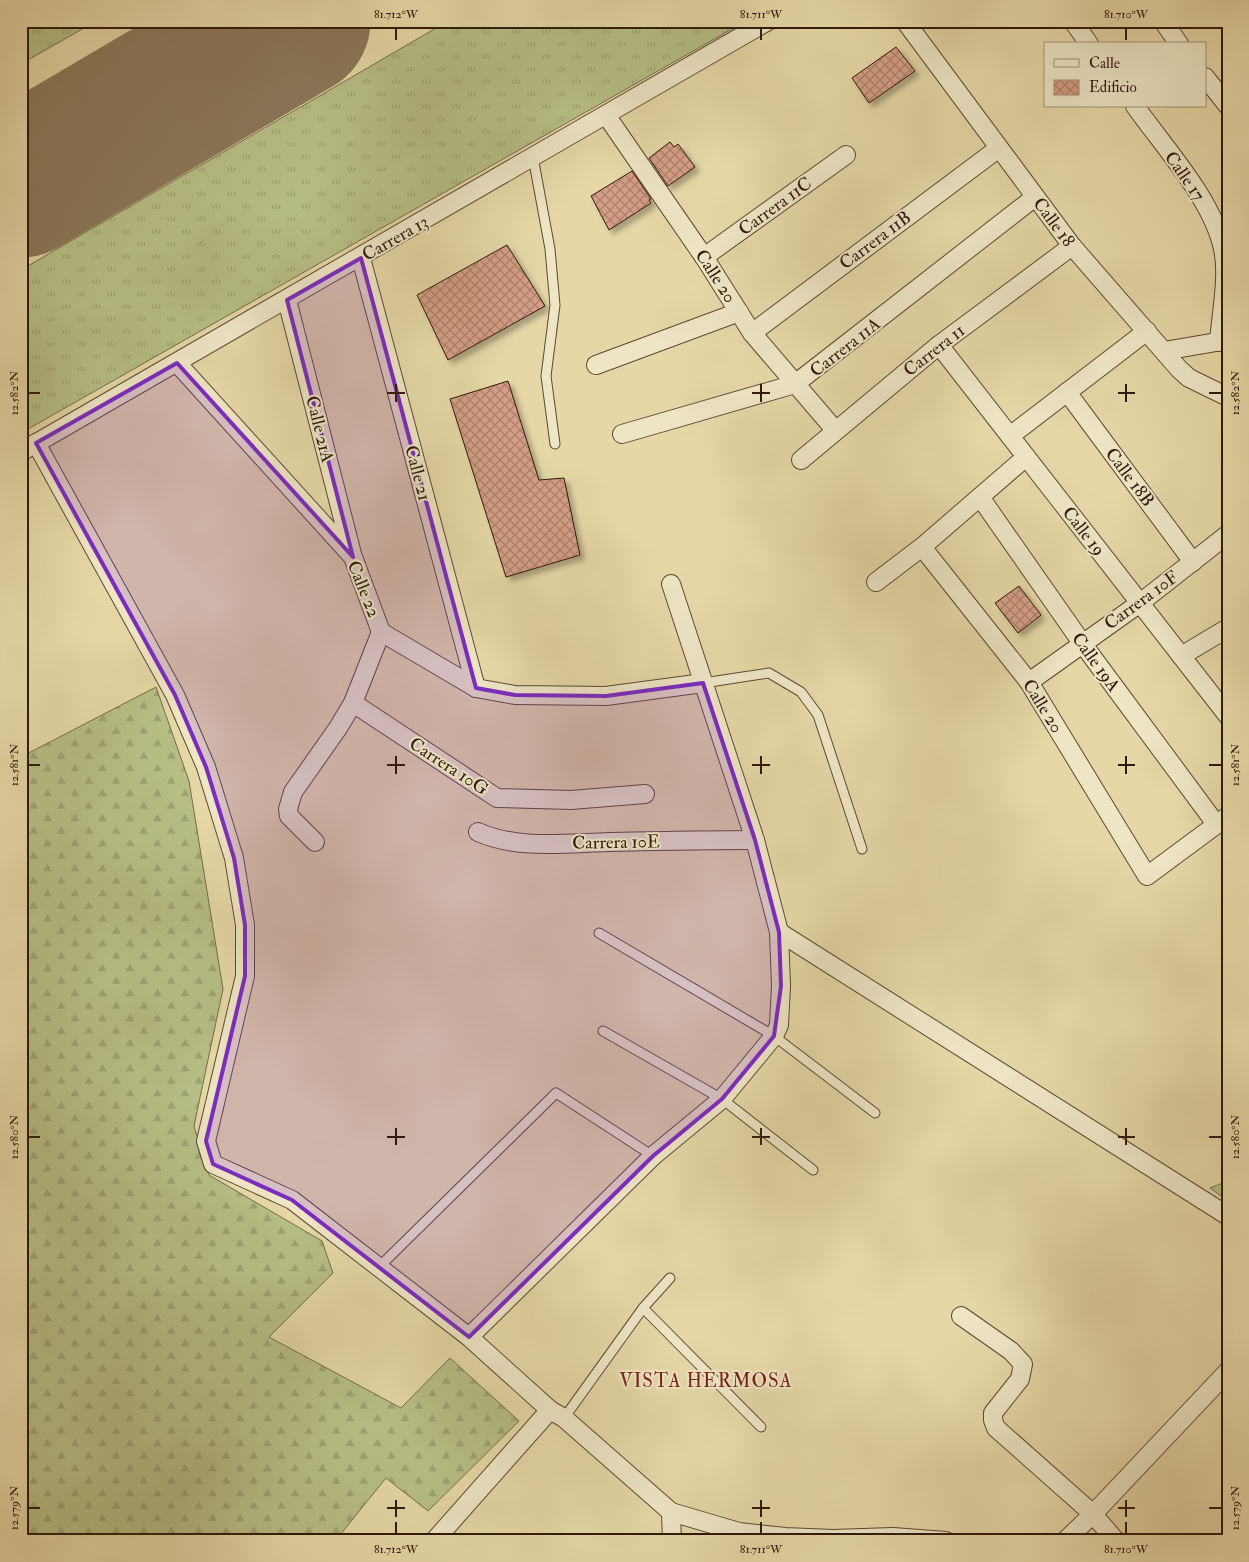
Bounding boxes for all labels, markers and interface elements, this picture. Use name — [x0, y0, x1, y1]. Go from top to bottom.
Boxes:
text: 81.712°W — [374, 7, 419, 22]
text: 81.711°W — [740, 7, 783, 22]
text: 81.710°W — [1104, 7, 1149, 22]
legend — [1044, 42, 1206, 108]
text: Calle — [1089, 54, 1120, 73]
text: Edificio — [1089, 78, 1137, 97]
street label: Calle 17 — [1159, 147, 1210, 206]
street label: Carrera 11C — [734, 172, 817, 241]
street label: Calle 18 — [1028, 193, 1080, 252]
street label: Carrera 11B — [835, 206, 916, 275]
street label: Carrera 13 — [358, 210, 432, 267]
street label: Calle 20 — [690, 245, 741, 307]
street label: Carrera 11A — [805, 312, 886, 382]
street label: Carrera 11 — [899, 319, 970, 382]
text: 12.582°N — [7, 371, 22, 415]
text: 12.582°N — [1228, 371, 1243, 415]
street label: Calle 21A — [300, 393, 339, 465]
street label: Calle 21 — [399, 443, 436, 503]
street label: Calle 18B — [1100, 443, 1159, 511]
street label: Calle 19 — [1057, 502, 1110, 561]
street label: Calle 22 — [342, 557, 385, 621]
street label: Carrera 10F — [1100, 566, 1183, 635]
street label: Calle 19A — [1066, 628, 1125, 697]
street label: Calle 20 — [1017, 675, 1068, 738]
street label: Carrera 10G — [405, 732, 493, 801]
text: 12.581°N — [7, 743, 22, 786]
text: 12.581°N — [1228, 743, 1243, 786]
street label: Carrera 10E — [572, 830, 660, 855]
text: 12.580°N — [7, 1114, 22, 1159]
text: 12.580°N — [1228, 1114, 1243, 1159]
district label: VISTA HERMOSA — [619, 1369, 793, 1393]
text: 12.579°N — [7, 1486, 22, 1530]
text: 12.579°N — [1228, 1486, 1243, 1530]
text: 81.712°W — [374, 1542, 419, 1557]
text: 81.711°W — [740, 1542, 783, 1557]
text: 81.710°W — [1104, 1542, 1149, 1557]

